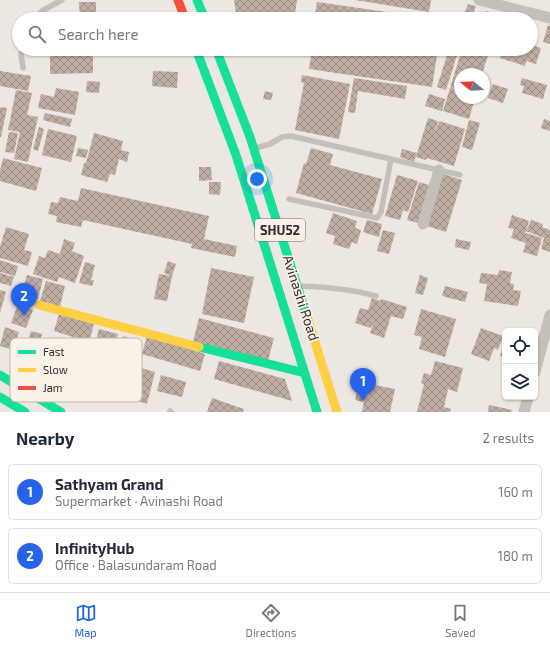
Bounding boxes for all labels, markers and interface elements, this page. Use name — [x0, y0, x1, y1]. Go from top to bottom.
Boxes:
search box — [12, 12, 538, 56]
icon: search — [26, 23, 48, 45]
text: Search here — [58, 25, 139, 43]
north arrow — [454, 68, 490, 104]
your location — [247, 169, 267, 189]
road number: SHU52 — [255, 219, 305, 241]
street label: Avinashi Road — [280, 253, 323, 343]
pin: 2 — [11, 283, 37, 316]
map controls — [502, 328, 538, 400]
button: locate — [502, 328, 538, 364]
legend — [10, 338, 142, 402]
text: Fast — [43, 345, 65, 358]
text: Slow — [43, 363, 68, 376]
button: layers — [502, 364, 538, 400]
pin: 1 — [350, 368, 376, 401]
text: Jam — [43, 381, 62, 394]
text: Nearby — [16, 428, 74, 448]
text: 2 results — [482, 430, 534, 446]
text: Sathyam Grand — [55, 475, 164, 493]
text: 1 — [27, 484, 33, 500]
text: 160 m — [498, 484, 533, 500]
text: Supermarket · Avinashi Road — [55, 493, 223, 509]
text: InfinityHub — [55, 539, 134, 557]
text: 2 — [26, 548, 34, 564]
text: 180 m — [498, 548, 533, 564]
text: Office · Balasundaram Road — [55, 557, 217, 573]
tab: Map — [75, 602, 97, 639]
tab: Directions — [246, 602, 296, 639]
tab: Saved — [445, 602, 476, 639]

